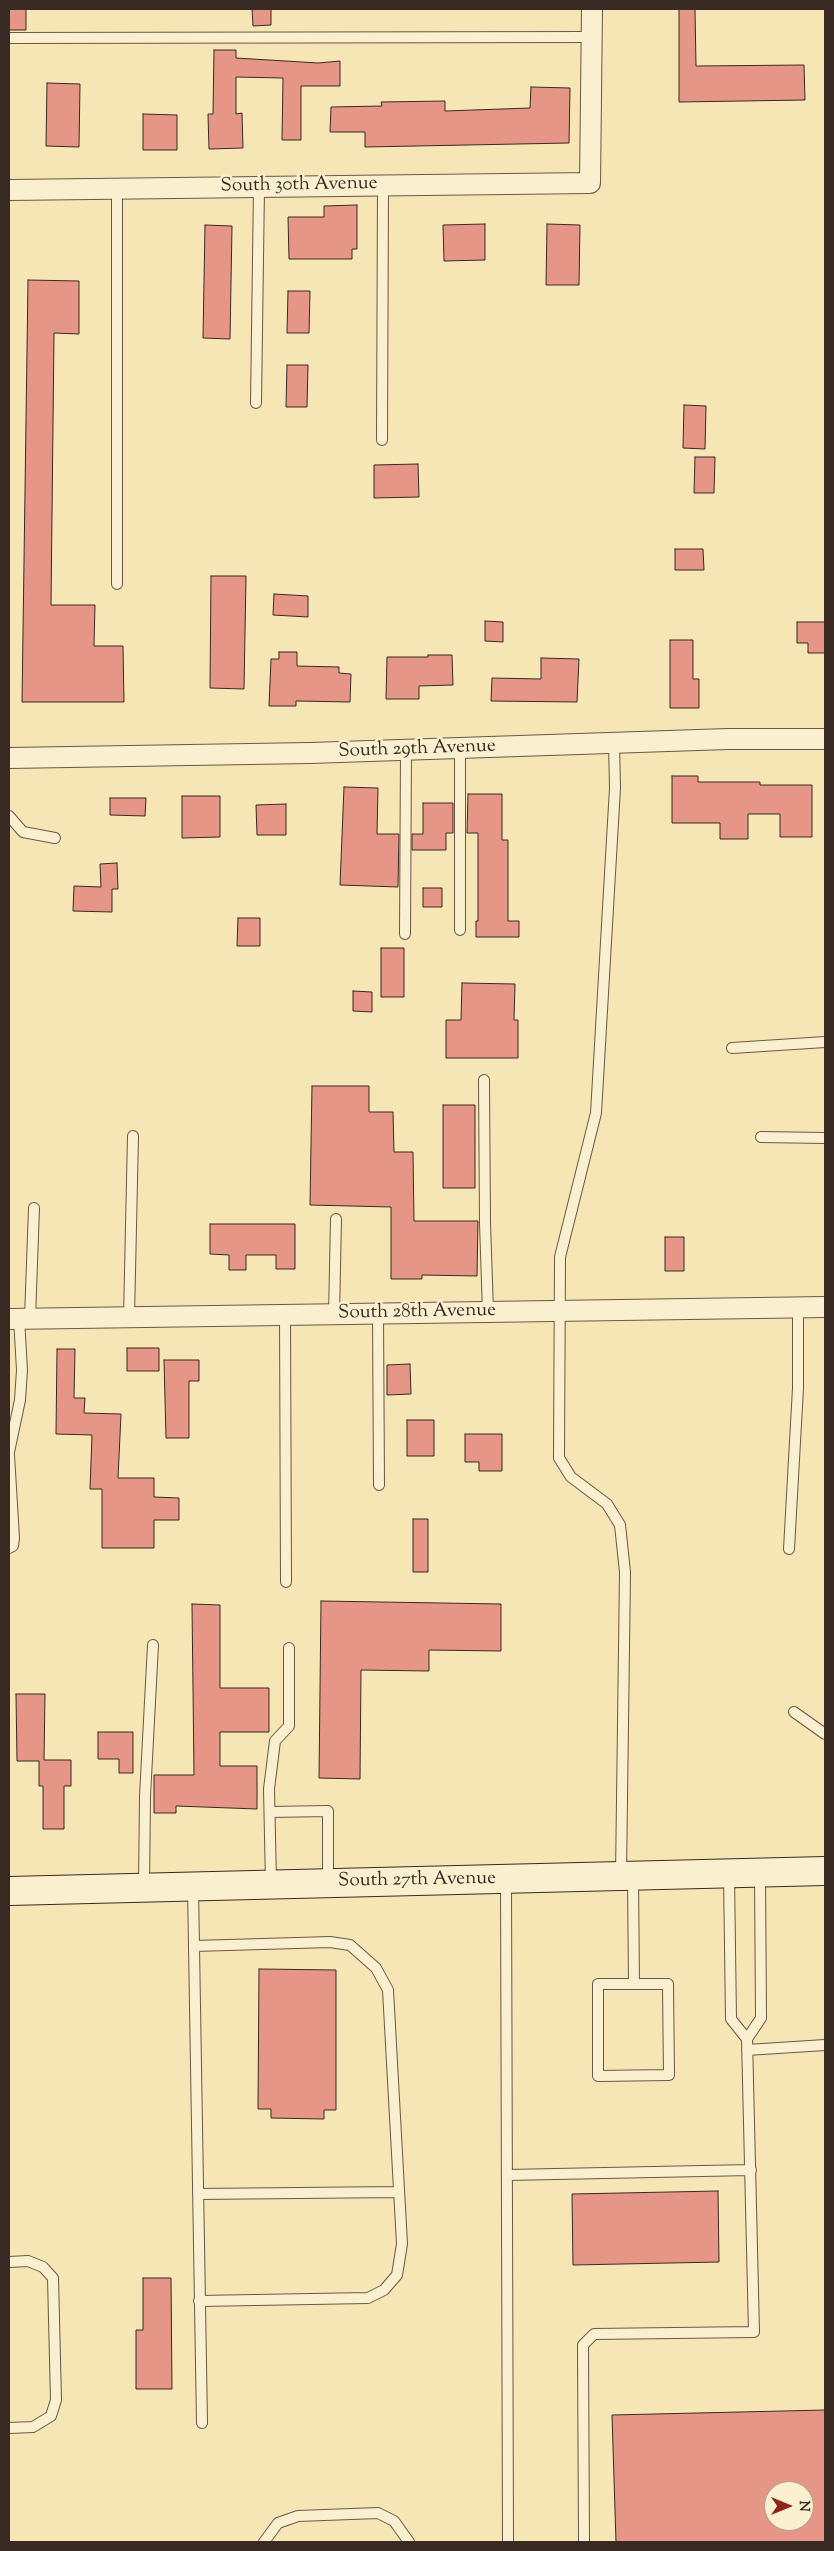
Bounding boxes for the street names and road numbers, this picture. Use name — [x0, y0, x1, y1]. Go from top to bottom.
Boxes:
street label: South 30th Avenue — [220, 173, 378, 199]
street label: South 29th Avenue — [338, 736, 496, 764]
street label: South 28th Avenue — [338, 1300, 496, 1326]
street label: South 27th Avenue — [338, 1868, 496, 1894]

